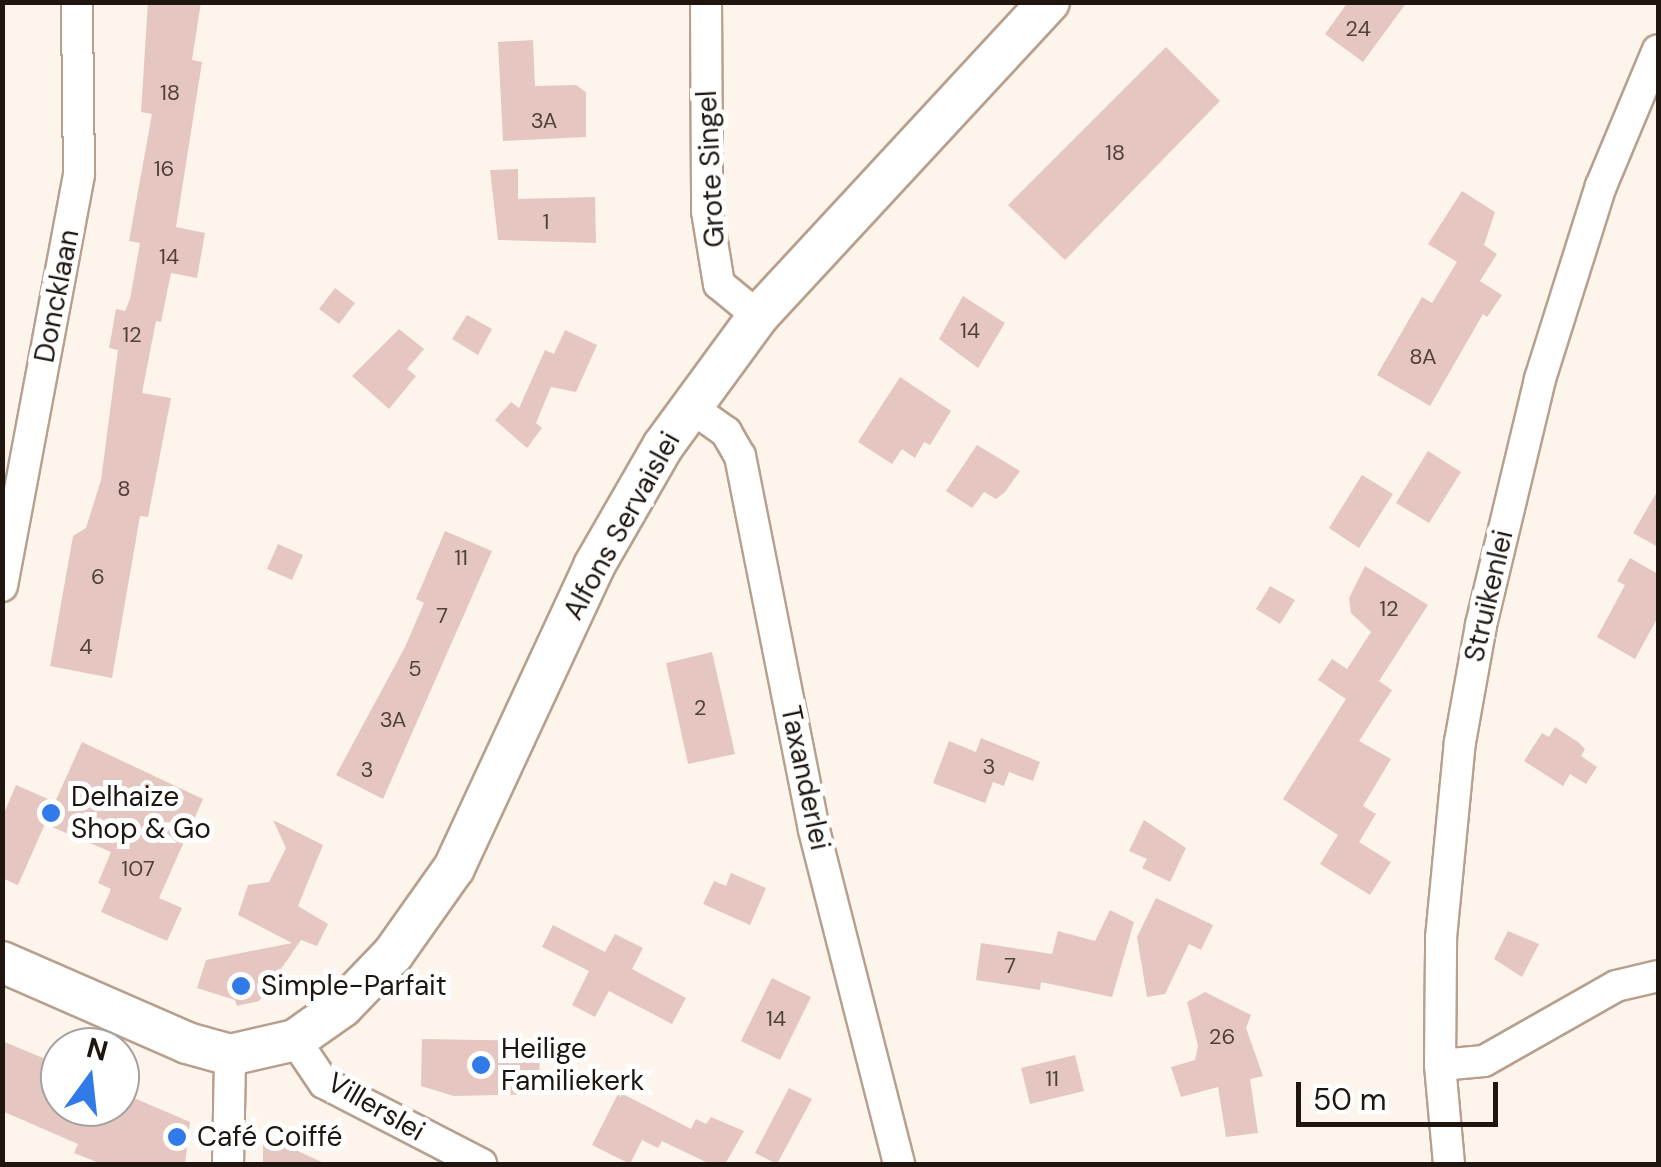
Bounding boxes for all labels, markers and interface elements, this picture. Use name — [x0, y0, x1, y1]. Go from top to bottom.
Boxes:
house number: 24 — [1345, 16, 1371, 42]
house number: 18 — [160, 80, 180, 106]
street label: Grote Singel — [690, 90, 732, 248]
house number: 3A — [531, 108, 557, 134]
house number: 18 — [1105, 140, 1125, 166]
house number: 16 — [154, 156, 174, 182]
house number: 1 — [543, 209, 549, 235]
street label: Doncklaan — [28, 227, 86, 365]
house number: 14 — [159, 244, 179, 270]
house number: 14 — [960, 318, 980, 344]
house number: 12 — [122, 322, 142, 348]
house number: 8A — [1409, 344, 1437, 370]
street label: Alfons Servaislei — [557, 426, 687, 626]
house number: 8 — [117, 476, 131, 502]
street label: Struikenlei — [1458, 527, 1520, 665]
house number: 11 — [454, 545, 468, 571]
house number: 6 — [91, 564, 105, 590]
house number: 12 — [1379, 596, 1399, 622]
house number: 7 — [436, 603, 448, 629]
house number: 4 — [79, 634, 93, 660]
house number: 5 — [408, 656, 422, 682]
house number: 2 — [694, 695, 706, 721]
street label: Taxanderlei — [773, 703, 837, 853]
house number: 3A — [380, 707, 406, 733]
house number: 3 — [982, 754, 996, 780]
house number: 3 — [360, 757, 374, 783]
place label: Delhaize Shop & Go — [71, 780, 211, 846]
marker: Delhaize Shop & Go — [40, 802, 62, 824]
house number: 107 — [121, 856, 155, 882]
house number: 7 — [1004, 953, 1016, 979]
place label: Simple-Parfait — [261, 969, 447, 1003]
marker: Simple-Parfait — [230, 975, 252, 997]
house number: 14 — [766, 1006, 786, 1032]
house number: 26 — [1209, 1024, 1235, 1050]
north arrow — [40, 1027, 140, 1127]
text: N — [83, 1029, 112, 1070]
place label: Heilige Familiekerk — [501, 1032, 644, 1098]
marker: Heilige Familiekerk — [470, 1054, 492, 1076]
scale bar — [1301, 1062, 1504, 1124]
street label: Villerslei — [321, 1066, 431, 1148]
house number: 11 — [1045, 1066, 1059, 1092]
text: 50 m — [1313, 1080, 1387, 1119]
place label: Café Coiffé — [197, 1120, 342, 1154]
marker: Café Coiffé — [166, 1126, 188, 1148]

